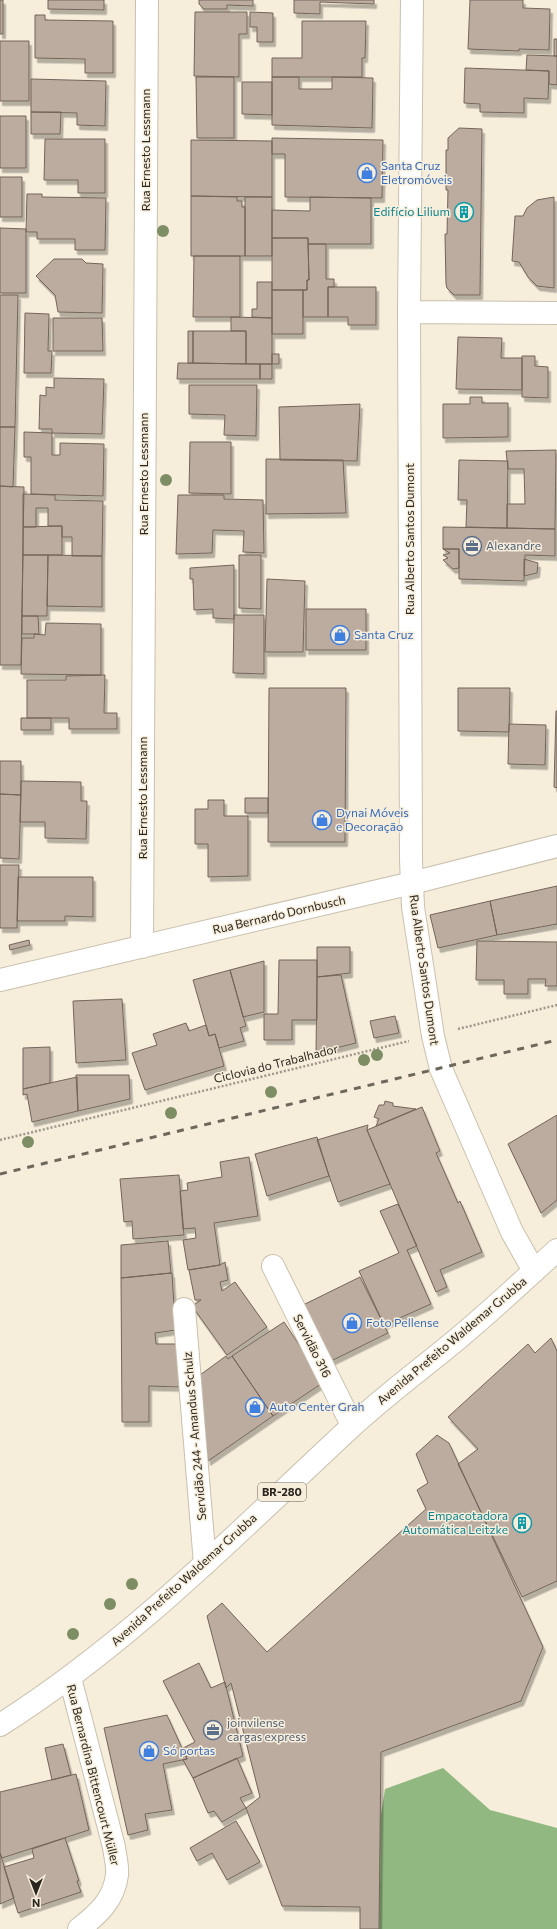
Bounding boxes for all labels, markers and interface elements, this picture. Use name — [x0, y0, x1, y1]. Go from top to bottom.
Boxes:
street label: Rua Ernesto Lessmann — [138, 89, 152, 211]
place label: Santa Cruz Eletromóveis — [381, 158, 452, 186]
shop icon: Santa Cruz Eletromóveis — [356, 162, 378, 184]
building icon: Edifício Lilium — [453, 201, 475, 223]
place label: Edifício Lilium — [373, 204, 450, 218]
street label: Rua Ernesto Lessmann — [136, 413, 150, 535]
street label: Rua Alberto Santos Dumont — [402, 463, 416, 615]
office icon: Alexandre — [461, 535, 483, 557]
place label: Alexandre — [486, 538, 541, 552]
shop icon: Santa Cruz — [329, 624, 351, 646]
place label: Santa Cruz — [354, 627, 413, 641]
street label: Rua Ernesto Lessmann — [135, 737, 149, 859]
place label: Dynai Móveis e Decoração — [336, 805, 409, 833]
shop icon: Dynai Móveis e Decoração — [311, 809, 333, 831]
street label: Rua Bernardo Dornbusch — [211, 892, 347, 936]
street label: Rua Alberto Santos Dumont — [407, 894, 443, 1046]
street label: Ciclovia do Trabalhador — [212, 1041, 340, 1085]
street label: Avenida Prefeito Waldemar Grubba — [374, 1274, 529, 1407]
street label: Servidão 316 — [291, 1311, 335, 1380]
shop icon: Foto Pellense — [341, 1312, 363, 1334]
place label: Foto Pellense — [366, 1315, 439, 1329]
street label: Servidão 244 - Amandus Schulz — [180, 1351, 208, 1521]
shop icon: Auto Center Grah — [244, 1396, 266, 1418]
place label: Auto Center Grah — [269, 1399, 364, 1413]
road number: BR-280 — [258, 1483, 306, 1501]
place label: Empacotadora Automática Leitzke — [402, 1508, 508, 1536]
street label: Avenida Prefeito Waldemar Grubba — [108, 1510, 259, 1648]
building icon: Empacotadora Automática Leitzke — [511, 1512, 533, 1534]
street label: Rua Bernardina Bittencourt Müller — [65, 1683, 123, 1867]
place label: joinvilense cargas express — [227, 1715, 306, 1743]
office icon: joinvilense cargas express — [202, 1719, 224, 1741]
shop icon: Só portas — [138, 1740, 160, 1762]
place label: Só portas — [163, 1743, 215, 1757]
north arrow — [16, 1873, 56, 1913]
text: N — [32, 1897, 40, 1910]

